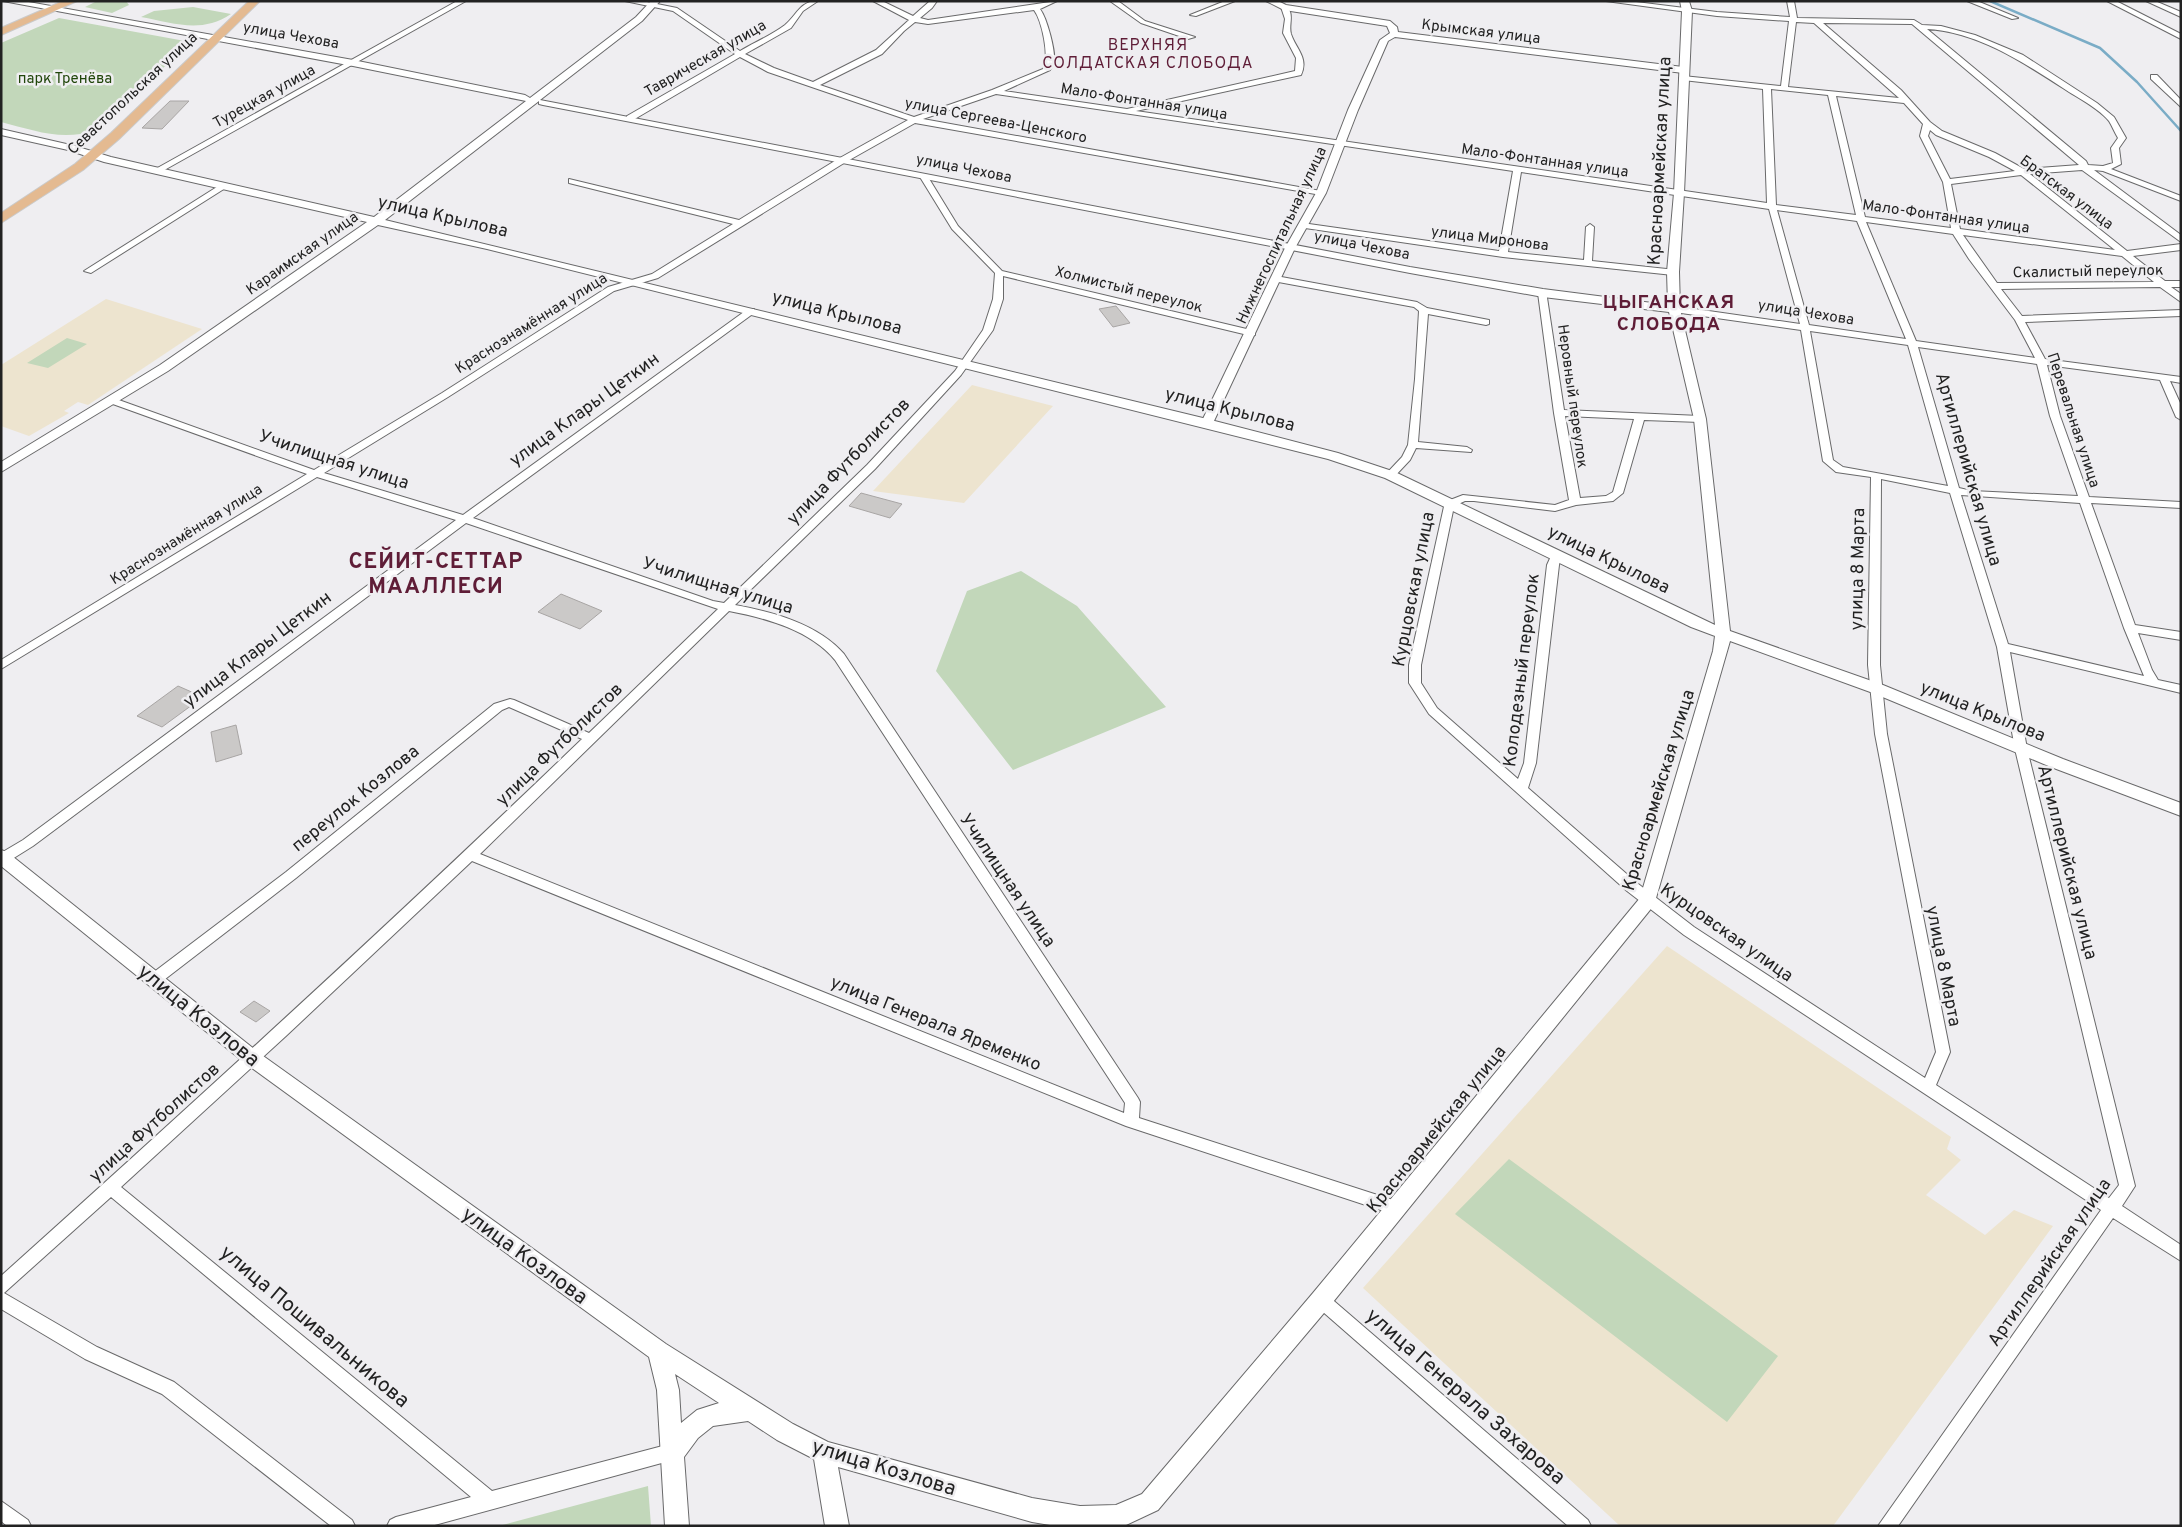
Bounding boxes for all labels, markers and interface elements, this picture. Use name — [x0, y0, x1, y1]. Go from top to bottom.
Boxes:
street label: Крымская улица — [1420, 16, 1541, 49]
street label: Таврическая улица — [641, 17, 770, 102]
street label: улица Чехова — [241, 19, 340, 54]
street label: Севастопольская улица — [64, 29, 202, 159]
district label: ВЕРХНЯЯ СОЛДАТСКАЯ СЛОБОДА — [1042, 36, 1254, 74]
street label: Красноармейская улица — [1644, 56, 1677, 266]
street label: Турецкая улица — [210, 61, 319, 133]
park label: парк Тренёва — [18, 70, 112, 89]
street label: Мало-Фонтанная улица — [1059, 80, 1229, 125]
street label: улица Сергеева-Ценского — [903, 94, 1089, 148]
street label: Мало-Фонтанная улица — [1460, 140, 1630, 183]
street label: Нижнегоспитальная улица — [1233, 144, 1332, 327]
street label: улица Чехова — [914, 151, 1013, 188]
street label: Братская улица — [2015, 152, 2117, 235]
street label: улица Крылова — [375, 191, 510, 244]
street label: Мало-Фонтанная улица — [1861, 196, 2031, 239]
street label: Караимская улица — [243, 208, 363, 300]
street label: улица Миронова — [1430, 223, 1550, 256]
street label: улица Чехова — [1312, 228, 1411, 265]
street label: Скалистый переулок — [2012, 262, 2164, 283]
street label: Холмистый переулок — [1053, 263, 1205, 318]
street label: Краснознамённая улица — [452, 270, 611, 379]
street label: улица Крылова — [769, 286, 904, 341]
district label: ЦЫГАНСКАЯ СЛОБОДА — [1603, 291, 1735, 337]
street label: улица Чехова — [1756, 296, 1855, 330]
street label: Неровный переулок — [1552, 323, 1591, 469]
street label: улица Клары Цеткин — [505, 348, 664, 472]
street label: Перевальная улица — [2042, 351, 2103, 490]
street label: Артиллерийская улица — [1929, 370, 2006, 569]
street label: улица Крылова — [1162, 383, 1297, 438]
street label: улица Футболистов — [782, 394, 916, 530]
street label: Училищная улица — [255, 425, 412, 496]
street label: Краснознамённая улица — [107, 481, 266, 590]
street label: улица 8 Марта — [1846, 507, 1871, 631]
street label: Курцовская улица — [1388, 510, 1441, 669]
street label: улица Крылова — [1543, 521, 1673, 600]
district label: СЕЙИТ-СЕТТАР МААЛЛЕСИ — [349, 546, 523, 601]
street label: Училищная улица — [639, 553, 796, 620]
street label: Колодезный переулок — [1499, 572, 1546, 768]
street label: улица Клары Цеткин — [179, 587, 337, 714]
street label: улица Крылова — [1916, 677, 2048, 748]
street label: улица Футболистов — [492, 678, 628, 812]
street label: Красноармейская улица — [1618, 687, 1701, 894]
street label: переулок Козлова — [287, 741, 424, 858]
street label: Артиллерийская улица — [2031, 763, 2102, 962]
street label: Училищная улица — [953, 809, 1060, 952]
street label: Курцовская улица — [1655, 879, 1797, 988]
street label: улица 8 Марта — [1920, 904, 1966, 1029]
street label: улица Козлова — [131, 959, 265, 1074]
street label: улица Генерала Яременко — [827, 971, 1044, 1077]
street label: Красноармейская улица — [1362, 1041, 1512, 1218]
street label: улица Футболистов — [85, 1058, 225, 1188]
street label: Артиллерийская улица — [1983, 1174, 2117, 1351]
street label: улица Козлова — [456, 1201, 593, 1311]
street label: улица Пошивальникова — [214, 1240, 415, 1415]
street label: улица Генерала Захарова — [1359, 1303, 1571, 1491]
street label: улица Козлова — [808, 1434, 959, 1503]

